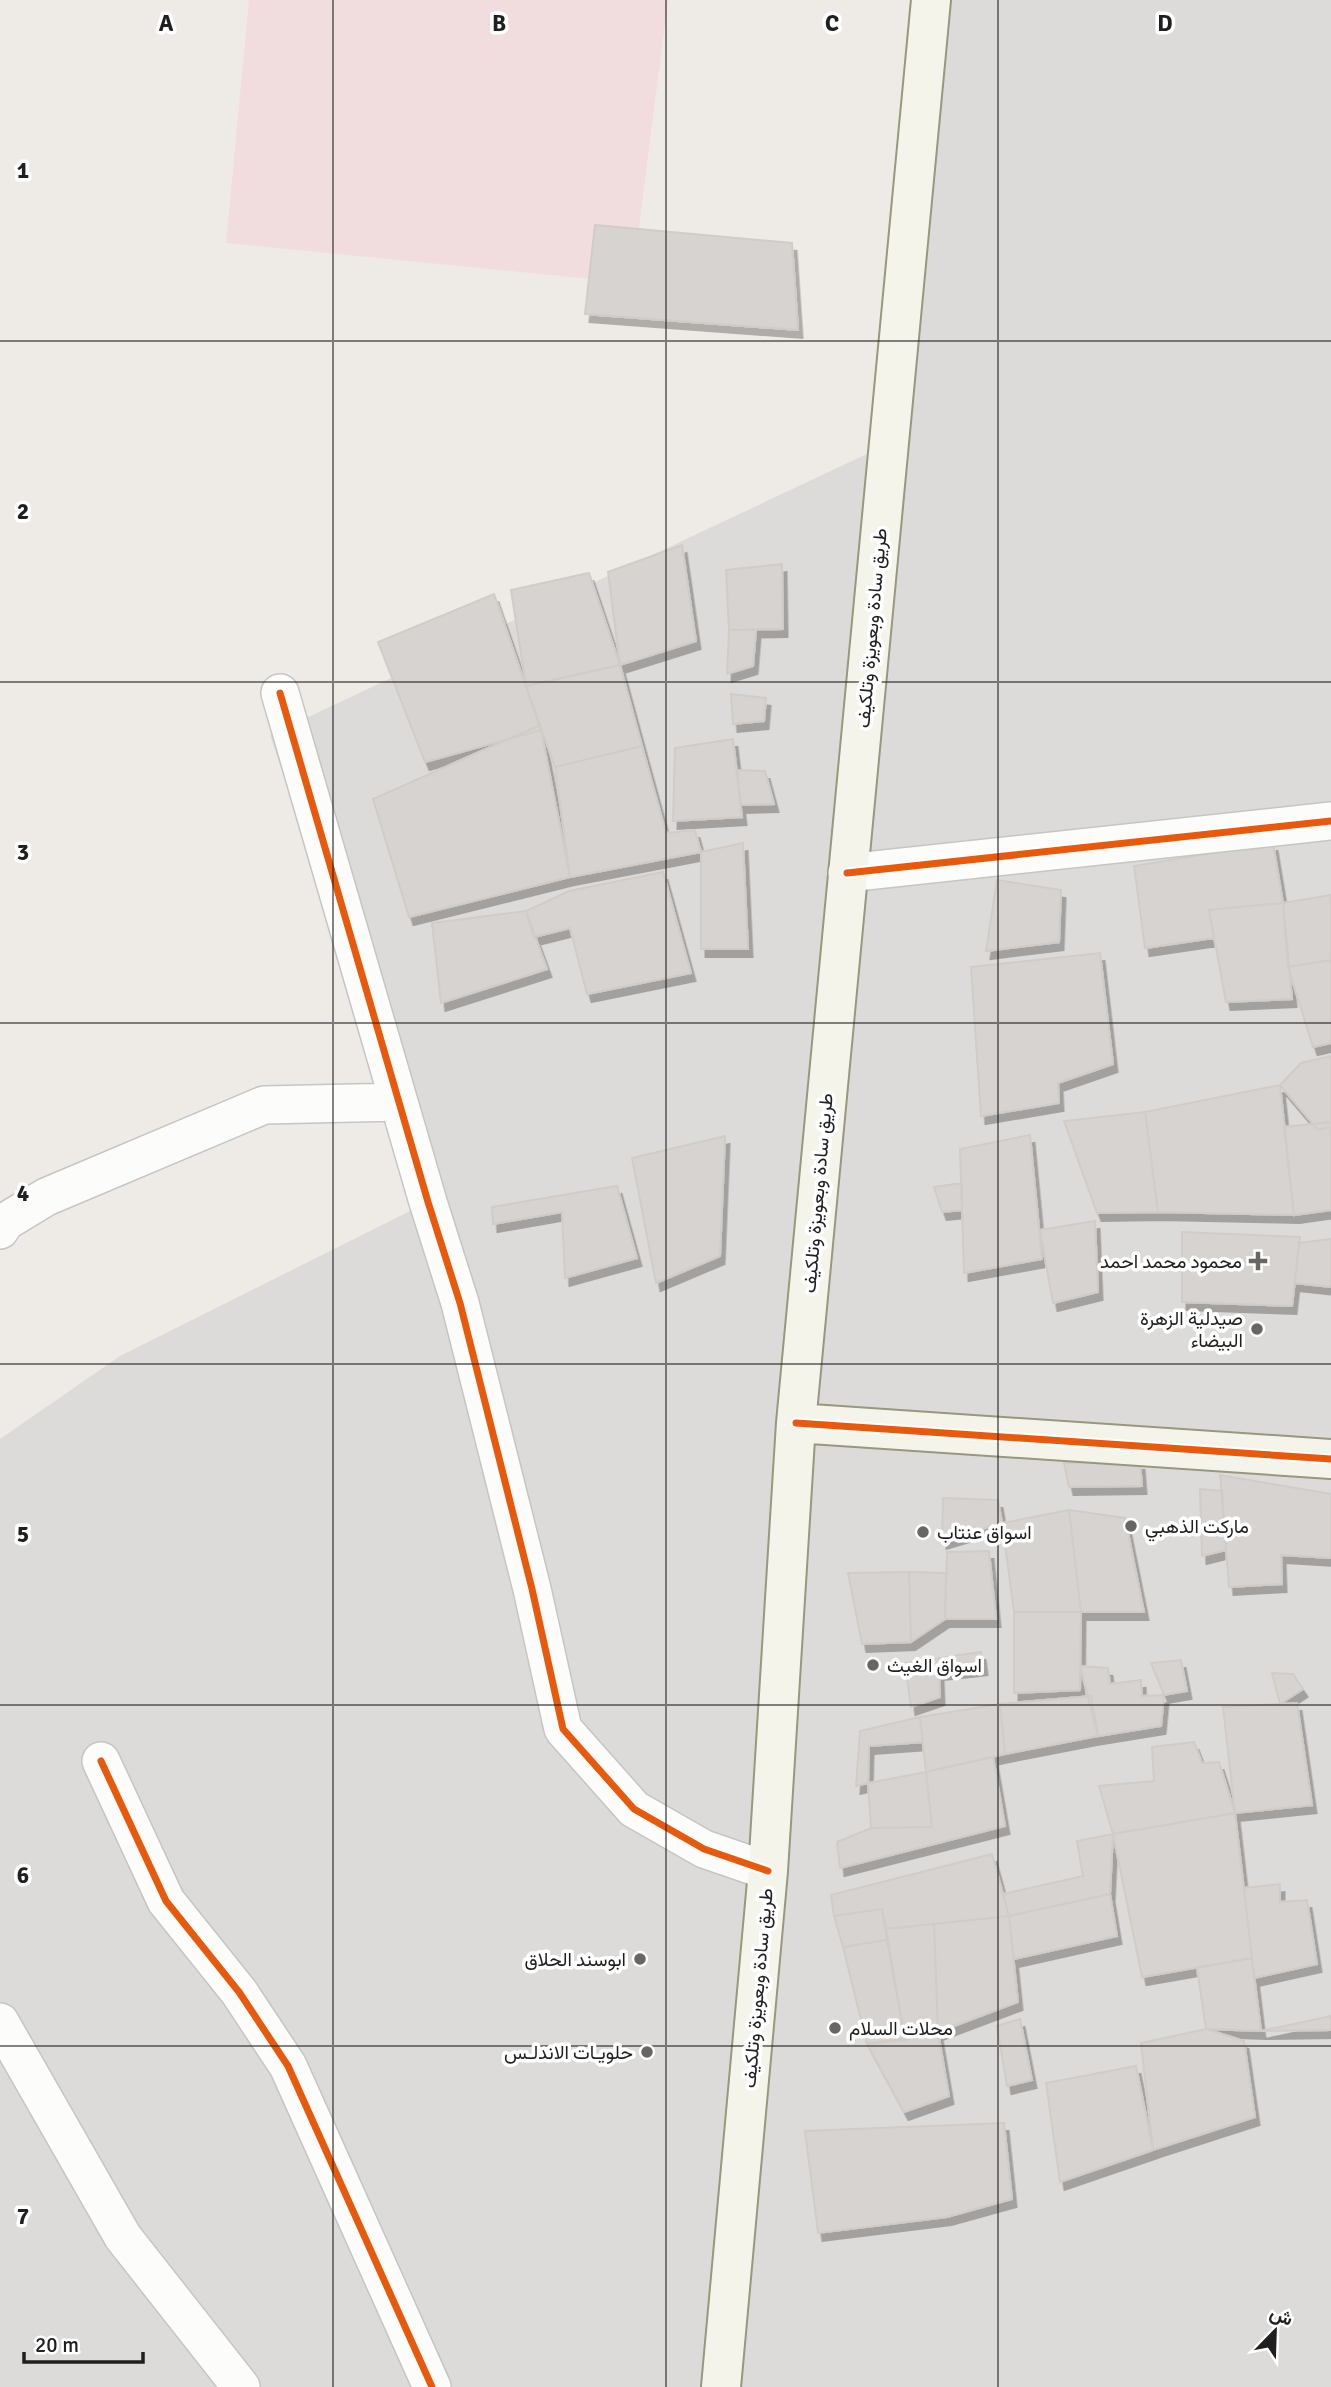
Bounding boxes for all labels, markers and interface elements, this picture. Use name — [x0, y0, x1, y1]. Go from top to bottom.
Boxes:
text: A — [159, 9, 174, 38]
text: B — [492, 9, 506, 38]
text: C — [825, 9, 839, 38]
text: D — [1157, 9, 1173, 38]
text: 1 — [17, 156, 29, 185]
text: 2 — [17, 497, 29, 526]
street label: طريق سادة وبعويزة وتلكيف — [851, 527, 893, 729]
text: 3 — [17, 838, 29, 867]
street label: طريق سادة وبعويزة وتلكيف — [797, 1092, 839, 1294]
text: 4 — [17, 1179, 29, 1208]
place label: محمود محمد احمد — [1100, 1250, 1242, 1274]
marker: محمود محمد احمد — [1248, 1251, 1268, 1271]
place label: صيدلية الزهرة البيضاء — [1140, 1307, 1243, 1353]
marker: صيدلية الزهرة البيضاء — [1249, 1321, 1265, 1337]
place label: ماركت الذهبي — [1145, 1515, 1249, 1542]
marker: ماركت الذهبي — [1123, 1518, 1139, 1534]
text: 5 — [17, 1520, 29, 1549]
place label: اسواق عنتاب — [937, 1521, 1032, 1545]
marker: اسواق عنتاب — [915, 1524, 931, 1540]
place label: اسواق الغيث — [887, 1654, 982, 1678]
marker: اسواق الغيث — [865, 1657, 881, 1673]
text: 6 — [17, 1861, 29, 1890]
street label: طريق سادة وبعويزة وتلكيف — [737, 1887, 779, 2089]
place label: ابوسند الحلاق — [524, 1948, 626, 1972]
marker: ابوسند الحلاق — [632, 1951, 648, 1967]
place label: محلات السلام — [849, 2017, 953, 2041]
marker: محلات السلام — [827, 2020, 843, 2036]
place label: حلويـات الاندلـس — [504, 2041, 633, 2065]
marker: حلويـات الاندلـس — [639, 2044, 655, 2060]
text: 7 — [17, 2202, 29, 2231]
north arrow — [1240, 2296, 1310, 2366]
text: ش — [1266, 2301, 1297, 2332]
scale bar — [24, 2320, 144, 2364]
text: 20 m — [35, 2332, 79, 2358]

